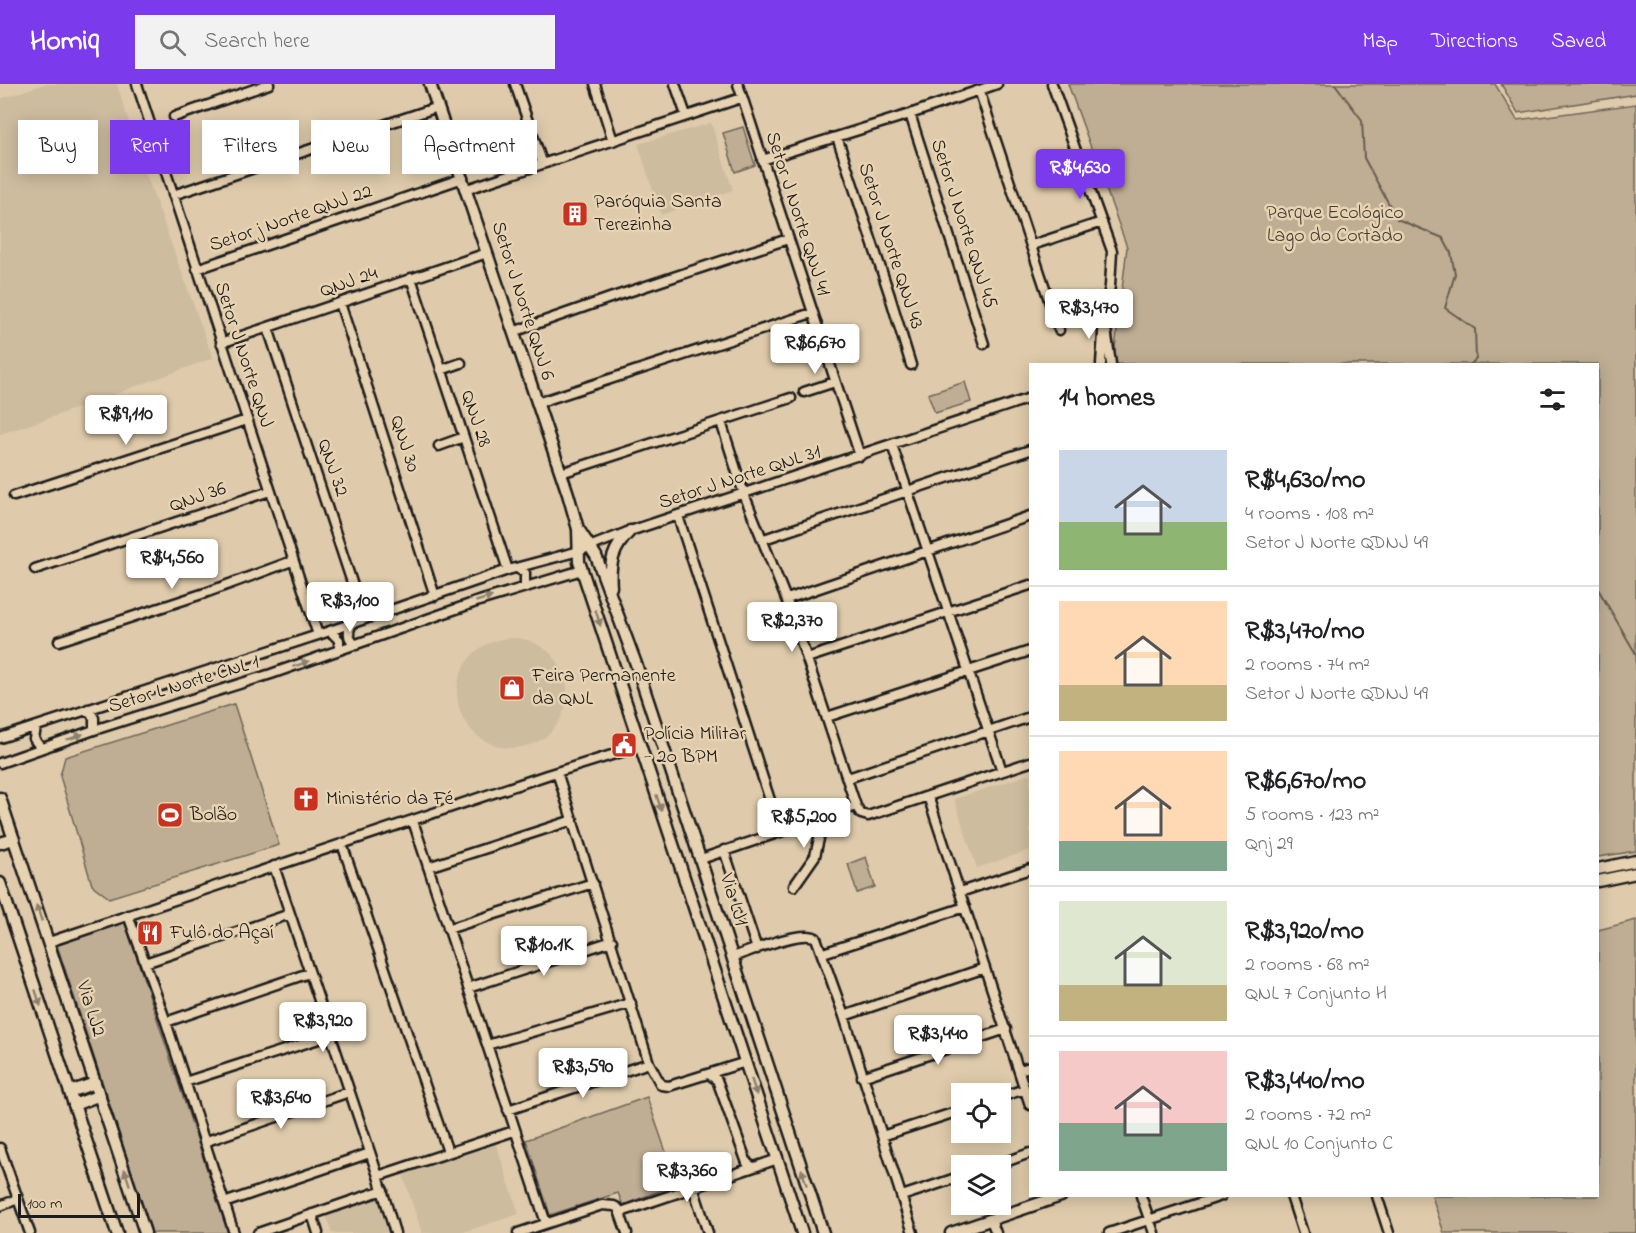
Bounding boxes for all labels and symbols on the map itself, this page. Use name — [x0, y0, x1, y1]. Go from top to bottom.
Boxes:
street label: Setor J Norte QNJ 41 — [757, 128, 837, 300]
street label: Setor J Norte QNJ 45 — [922, 136, 1004, 312]
pin: R$4,630 — [1025, 149, 1135, 200]
street label: Setor J Norte QNJ 43 — [849, 159, 931, 333]
street label: Setor j Norte QNJ 22 — [205, 177, 377, 261]
place label: Paróquia Santa Terezinha — [594, 188, 722, 240]
building icon: Paróquia Santa Terezinha — [560, 199, 590, 229]
park label: Parque Ecológico Lago do Cortado — [1266, 199, 1404, 252]
street label: Setor J Norte QNJ 6 — [483, 218, 561, 384]
street label: QNJ 24 — [316, 260, 382, 306]
street label: Setor J Norte QNJ — [206, 278, 280, 432]
pin: R$3,470 — [1034, 289, 1144, 340]
pin: R$6,670 — [760, 324, 870, 375]
street label: QNJ 28 — [452, 387, 498, 451]
pin: R$9,110 — [71, 395, 181, 446]
street label: QNJ 30 — [381, 412, 427, 476]
street label: QNJ 32 — [309, 435, 355, 501]
street label: Setor J Norte QNL 31 — [655, 438, 825, 518]
street label: QNJ 36 — [166, 475, 230, 521]
pin: R$4,560 — [117, 539, 227, 590]
pin: R$3,100 — [295, 582, 405, 633]
one-way arrow — [476, 594, 494, 603]
pin: R$2,370 — [737, 602, 847, 653]
one-way arrow — [593, 609, 603, 627]
street label: Setor L Norte CNL 1 — [105, 648, 263, 722]
one-way arrow — [292, 659, 310, 669]
place label: Feira Permanente da QNL — [531, 662, 676, 714]
shop icon: Feira Permanente da QNL — [497, 673, 527, 703]
place label: Polícia Militar - 2o BPM — [644, 720, 747, 772]
public building icon: Polícia Militar - 2o BPM — [609, 730, 639, 760]
one-way arrow — [66, 731, 84, 741]
church icon: Ministério da Fé — [291, 784, 321, 814]
place label: Ministério da Fé — [326, 785, 453, 814]
one-way arrow — [655, 794, 665, 812]
pin: R$5,200 — [749, 798, 859, 849]
sports icon: Bolão — [155, 800, 185, 830]
place label: Bolão — [189, 801, 237, 830]
street label: Via LJ1 — [711, 869, 755, 930]
one-way arrow — [33, 904, 43, 922]
restaurant icon: Fulô do Açaí — [135, 918, 165, 948]
place label: Fulô do Açaí — [169, 919, 274, 948]
pin: R$10.1K — [489, 926, 599, 977]
street label: Via LJ2 — [67, 977, 113, 1041]
one-way arrow — [34, 989, 44, 1007]
pin: R$3,920 — [268, 1002, 378, 1053]
pin: R$3,440 — [883, 1015, 993, 1066]
pin: R$3,590 — [528, 1048, 638, 1099]
one-way arrow — [750, 1078, 759, 1096]
pin: R$3,640 — [226, 1079, 336, 1130]
pin: R$3,360 — [632, 1152, 742, 1203]
one-way arrow — [121, 1168, 131, 1186]
one-way arrow — [799, 1168, 809, 1186]
scale bar — [18, 1191, 140, 1218]

